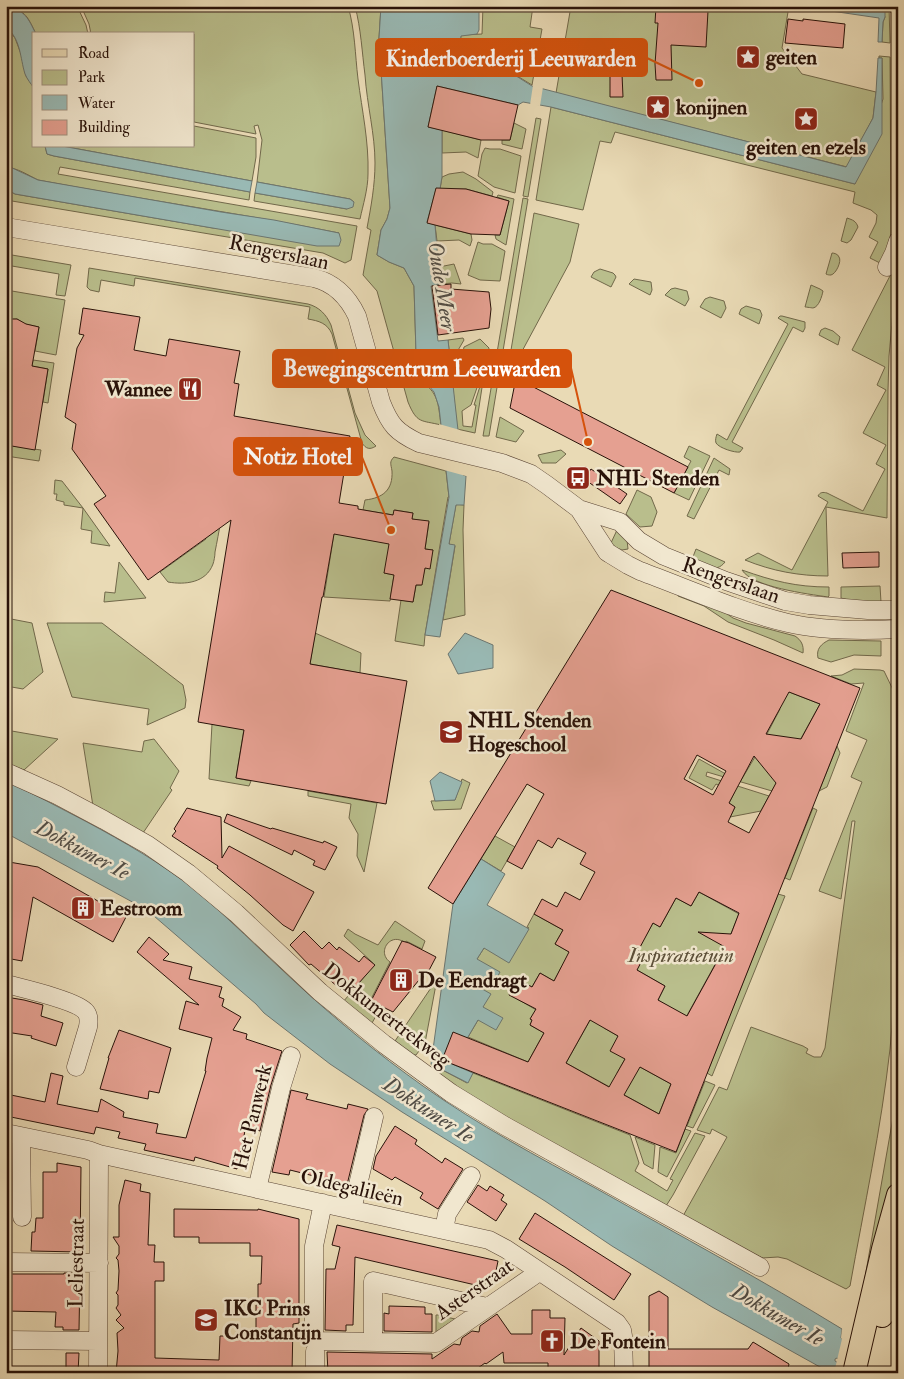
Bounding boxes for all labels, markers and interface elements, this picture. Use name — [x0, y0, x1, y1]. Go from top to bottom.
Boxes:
legend — [32, 32, 195, 148]
callout: Kinderboerderij Leeuwarden — [376, 39, 647, 76]
text: Road — [78, 44, 110, 63]
place icon: geiten — [735, 44, 761, 70]
place label: geiten — [765, 44, 817, 71]
text: Kinderboerderij Leeuwarden — [386, 45, 637, 73]
text: Park — [78, 68, 105, 87]
text: Water — [77, 94, 115, 113]
place icon: konijnen — [645, 94, 671, 120]
place label: konijnen — [675, 94, 748, 121]
place icon: geiten en ezels — [793, 106, 819, 132]
text: Building — [78, 118, 130, 137]
place label: geiten en ezels — [745, 134, 866, 161]
street label: Rengerslaan — [226, 229, 332, 276]
water label: Oude Meer — [421, 239, 463, 335]
callout: Bewegingscentrum Leeuwarden — [273, 350, 571, 387]
text: Bewegingscentrum Leeuwarden — [283, 355, 562, 384]
place label: Wannee — [104, 376, 172, 403]
restaurant icon: Wannee — [177, 376, 203, 402]
callout: Notiz Hotel — [234, 438, 362, 475]
text: Notiz Hotel — [243, 443, 353, 471]
bus stop icon: NHL Stenden — [565, 465, 591, 491]
place label: NHL Stenden — [595, 465, 720, 492]
street label: Rengerslaan — [678, 551, 784, 610]
place label: NHL Stenden Hogeschool — [467, 707, 592, 758]
school or university icon: NHL Stenden Hogeschool — [438, 719, 464, 745]
water label: Dokkumer Ie — [30, 813, 135, 887]
building icon: Eestroom — [70, 895, 96, 921]
place label: Eestroom — [100, 895, 183, 922]
park label: Inspiratietuin — [627, 942, 734, 969]
street label: Dokkumertrekweg — [317, 957, 457, 1074]
building icon: De Eendragt — [388, 967, 414, 993]
place label: De Eendragt — [418, 967, 527, 994]
street label: Het Panwerk — [226, 1062, 279, 1172]
water label: Dokkumer Ie — [377, 1069, 480, 1150]
street label: Oldegalileën — [298, 1163, 406, 1212]
street label: Leliestraat — [62, 1218, 91, 1308]
street label: Asterstraat — [429, 1252, 519, 1327]
water label: Dokkumer Ie — [725, 1276, 830, 1353]
place label: IKC Prins Constantijn — [224, 1295, 322, 1346]
school or university icon: IKC Prins Constantijn — [193, 1307, 219, 1333]
church icon: De Fontein — [539, 1328, 565, 1354]
place label: De Fontein — [570, 1328, 666, 1355]

